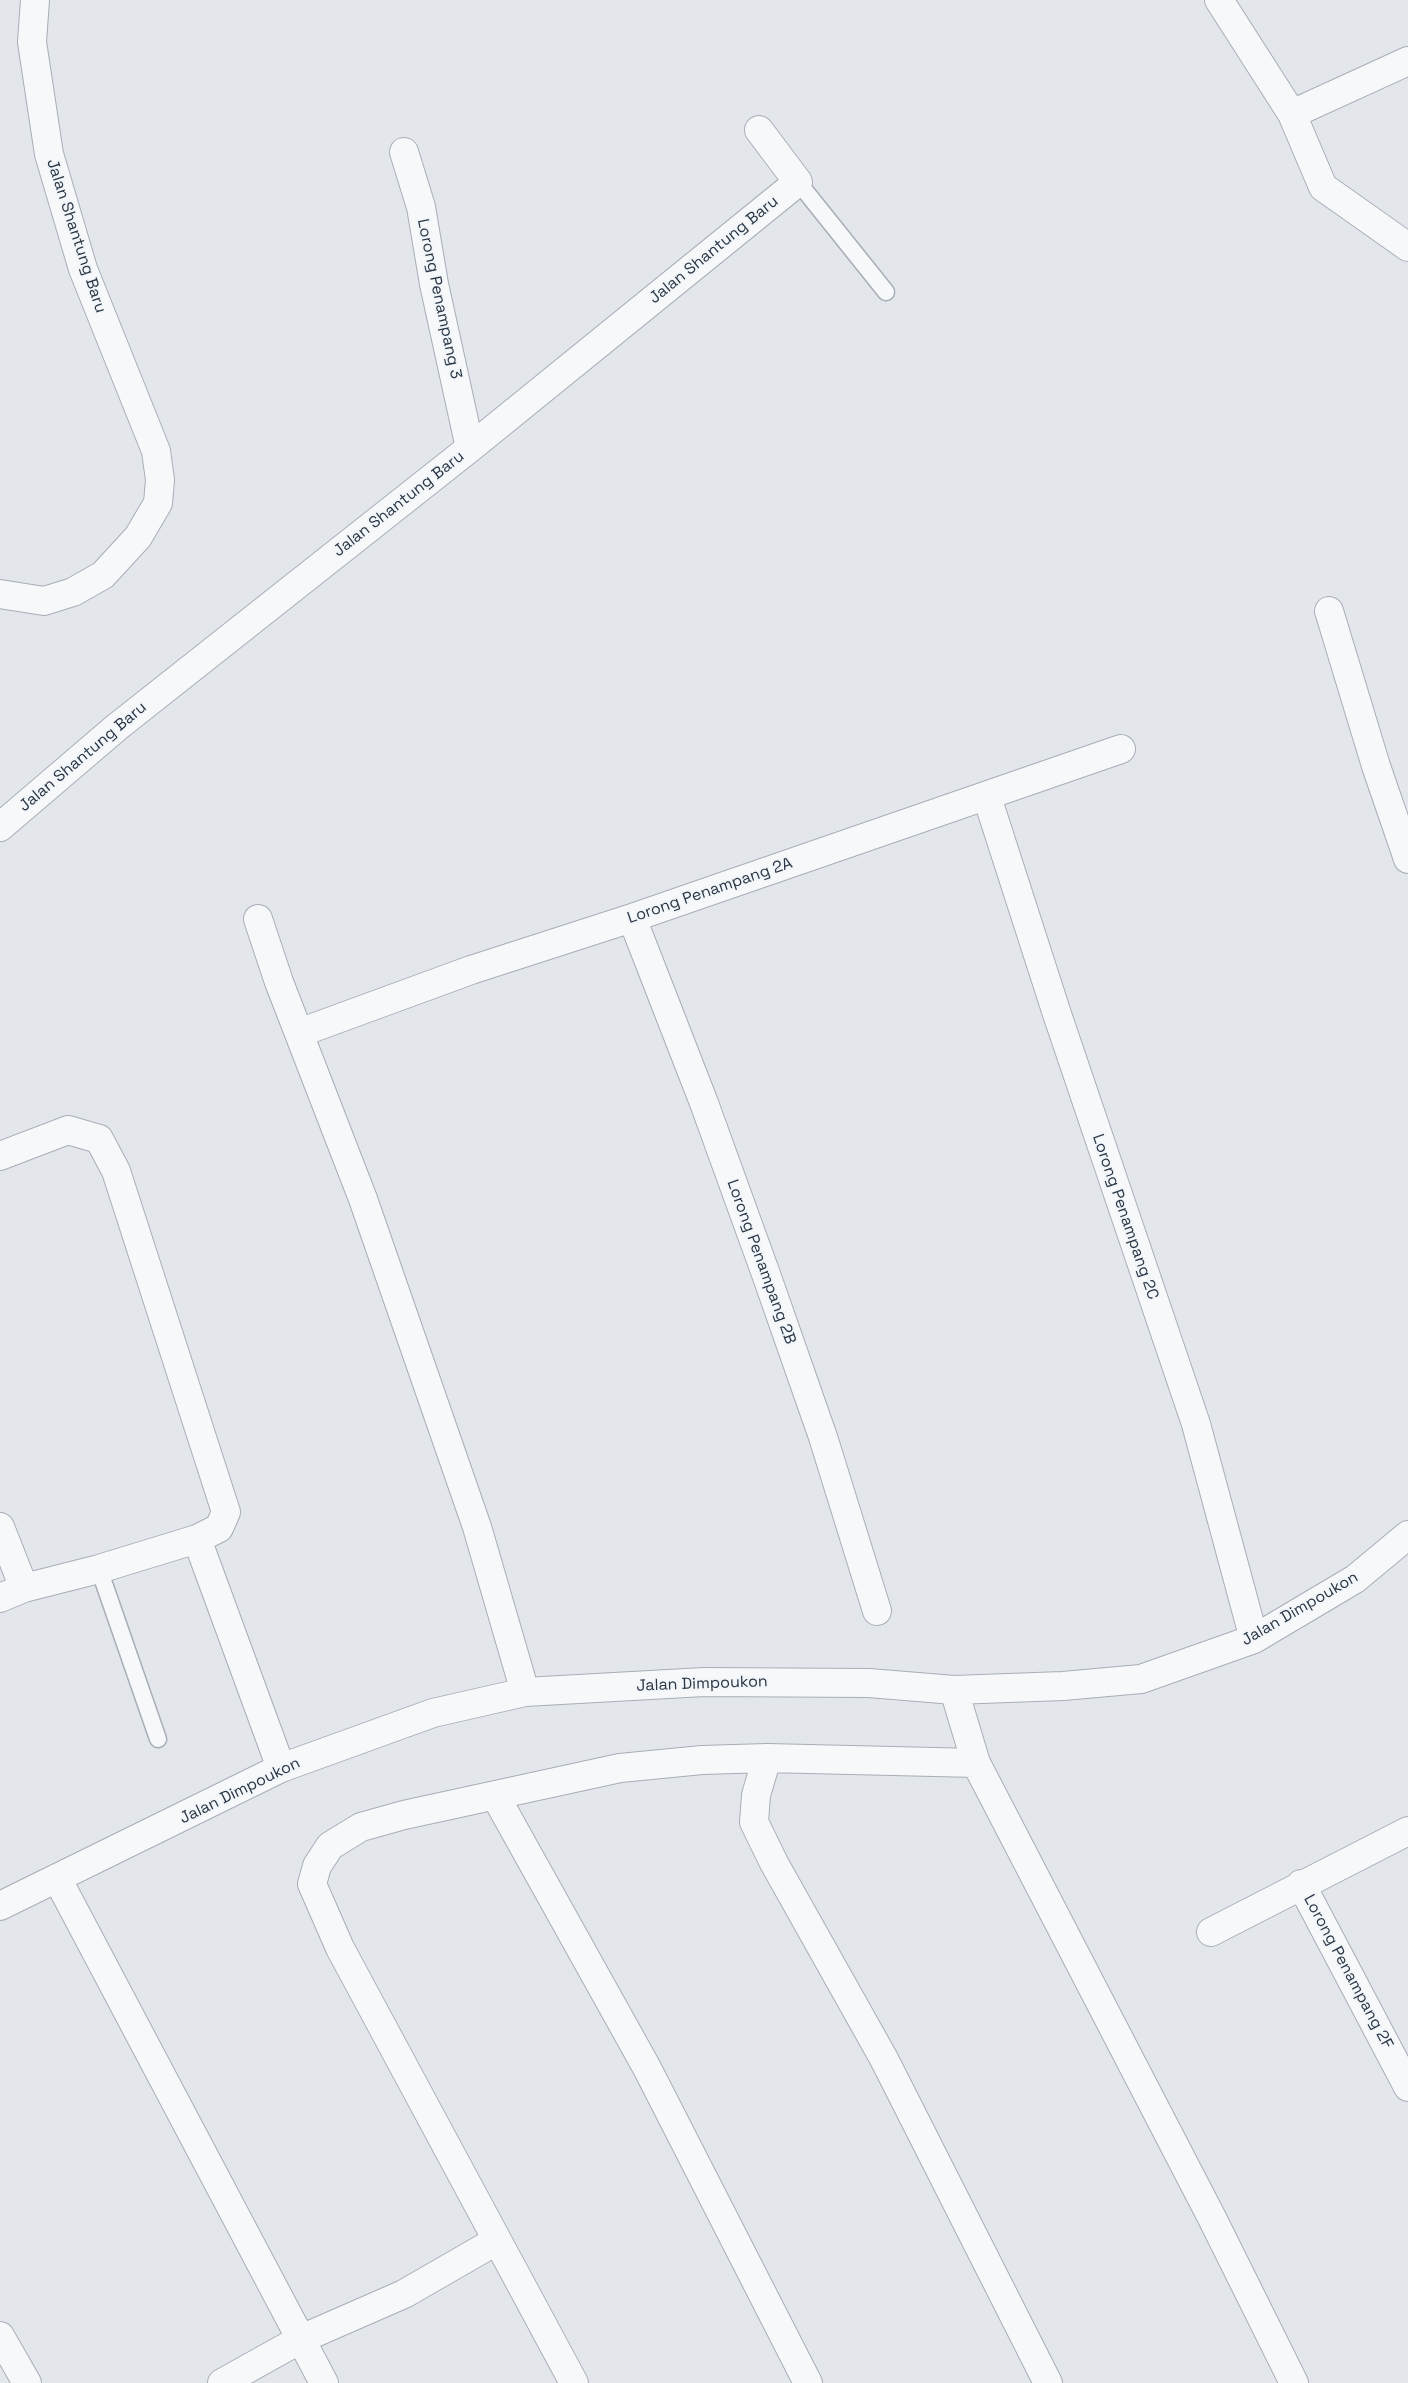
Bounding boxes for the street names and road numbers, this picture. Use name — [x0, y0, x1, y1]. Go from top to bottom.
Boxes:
street label: Jalan Shantung Baru — [42, 157, 110, 315]
street label: Jalan Shantung Baru — [646, 192, 782, 308]
street label: Lorong Penampang 3 — [413, 217, 465, 381]
street label: Jalan Shantung Baru — [330, 447, 468, 561]
street label: Jalan Shantung Baru — [15, 698, 151, 816]
street label: Lorong Penampang 2A — [625, 854, 795, 928]
street label: Lorong Penampang 2C — [1088, 1132, 1162, 1302]
street label: Lorong Penampang 2B — [722, 1177, 800, 1347]
street label: Jalan Dimpoukon — [1238, 1568, 1362, 1650]
street label: Jalan Dimpoukon — [636, 1672, 768, 1696]
street label: Jalan Dimpoukon — [177, 1754, 303, 1828]
street label: Lorong Penampang 2F — [1299, 1892, 1397, 2052]

